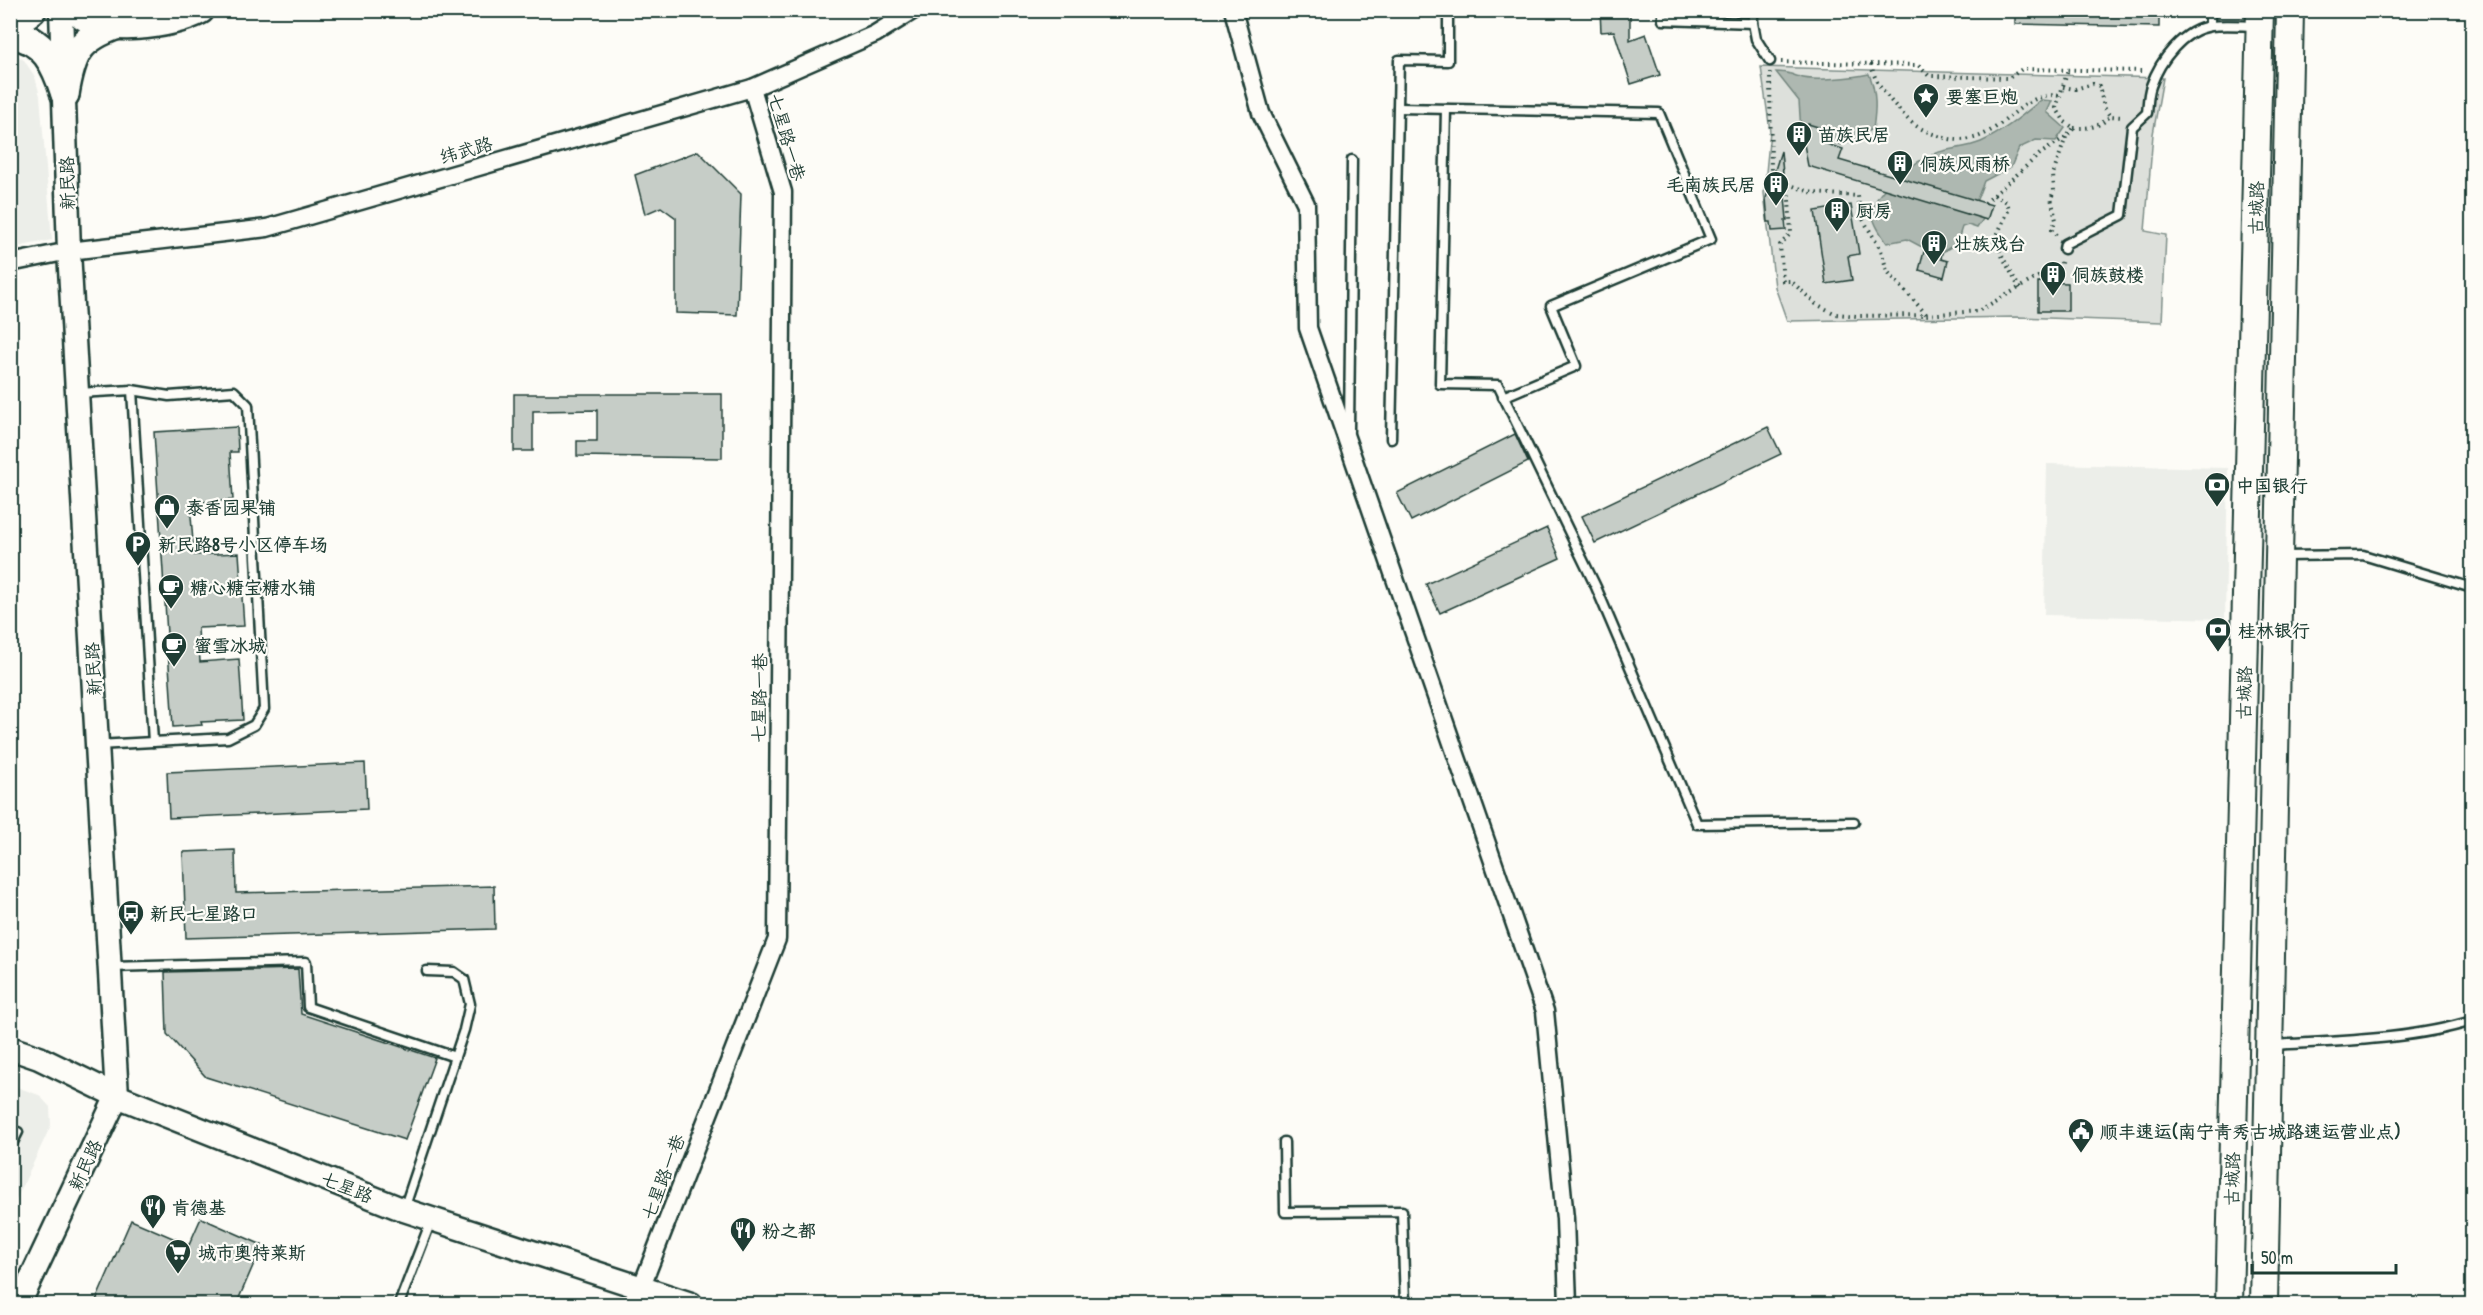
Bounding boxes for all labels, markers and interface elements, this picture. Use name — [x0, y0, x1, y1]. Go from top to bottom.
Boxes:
place icon: 要塞巨炮 — [1911, 81, 1941, 119]
place label: 要塞巨炮 — [1946, 84, 2018, 109]
street label: 七星路一巷 — [763, 90, 811, 184]
building icon: 苗族民居 — [1784, 119, 1814, 157]
place label: 苗族民居 — [1818, 122, 1890, 147]
street label: 纬武路 — [437, 131, 495, 169]
building icon: 侗族风雨桥 — [1885, 148, 1915, 186]
place label: 侗族风雨桥 — [1920, 151, 2010, 176]
street label: 新民路 — [54, 156, 80, 210]
building icon: 毛南族民居 — [1761, 169, 1791, 207]
place label: 毛南族民居 — [1666, 172, 1756, 197]
street label: 古城路 — [2243, 181, 2269, 235]
building icon: 厨房 — [1822, 195, 1852, 233]
place label: 厨房 — [1856, 198, 1892, 223]
building icon: 壮族戏台 — [1919, 228, 1949, 266]
place label: 壮族戏台 — [1954, 231, 2026, 256]
building icon: 侗族鼓楼 — [2038, 259, 2068, 297]
place label: 侗族鼓楼 — [2072, 262, 2144, 287]
bank icon: 中国银行 — [2202, 470, 2232, 508]
place label: 中国银行 — [2236, 473, 2308, 498]
shop icon: 泰香园果铺 — [152, 492, 182, 530]
place label: 泰香园果铺 — [186, 495, 276, 520]
parking icon: 新民路8号小区停车场 — [123, 529, 153, 567]
place label: 新民路8号小区停车场 — [158, 532, 328, 557]
cafe icon: 糖心糖宝糖水铺 — [156, 572, 186, 610]
place label: 糖心糖宝糖水铺 — [190, 575, 316, 600]
bank icon: 桂林银行 — [2203, 615, 2233, 653]
place label: 桂林银行 — [2238, 618, 2310, 643]
cafe icon: 蜜雪冰城 — [159, 630, 189, 668]
place label: 蜜雪冰城 — [194, 633, 266, 658]
street label: 新民路 — [79, 641, 107, 697]
street label: 七星路一巷 — [746, 653, 772, 743]
street label: 古城路 — [2231, 666, 2257, 720]
bus stop icon: 新民七星路口 — [116, 898, 146, 936]
place label: 新民七星路口 — [150, 901, 258, 926]
public building icon: 顺丰速运(南宁青秀古城路速运营业点) — [2066, 1116, 2096, 1154]
place label: 顺丰速运(南宁青秀古城路速运营业点) — [2100, 1119, 2401, 1144]
street label: 七星路一巷 — [635, 1131, 691, 1223]
street label: 新民路 — [62, 1135, 108, 1195]
street label: 古城路 — [2219, 1152, 2245, 1206]
street label: 七星路 — [317, 1165, 377, 1209]
restaurant icon: 肯德基 — [138, 1192, 168, 1230]
place label: 肯德基 — [172, 1195, 226, 1220]
restaurant icon: 粉之都 — [728, 1215, 758, 1253]
place label: 粉之都 — [762, 1218, 816, 1243]
supermarket icon: 城市奥特莱斯 — [163, 1237, 193, 1275]
scale bar — [2252, 1237, 2396, 1275]
place label: 城市奥特莱斯 — [198, 1240, 306, 1265]
text: 50 m — [2261, 1245, 2293, 1270]

